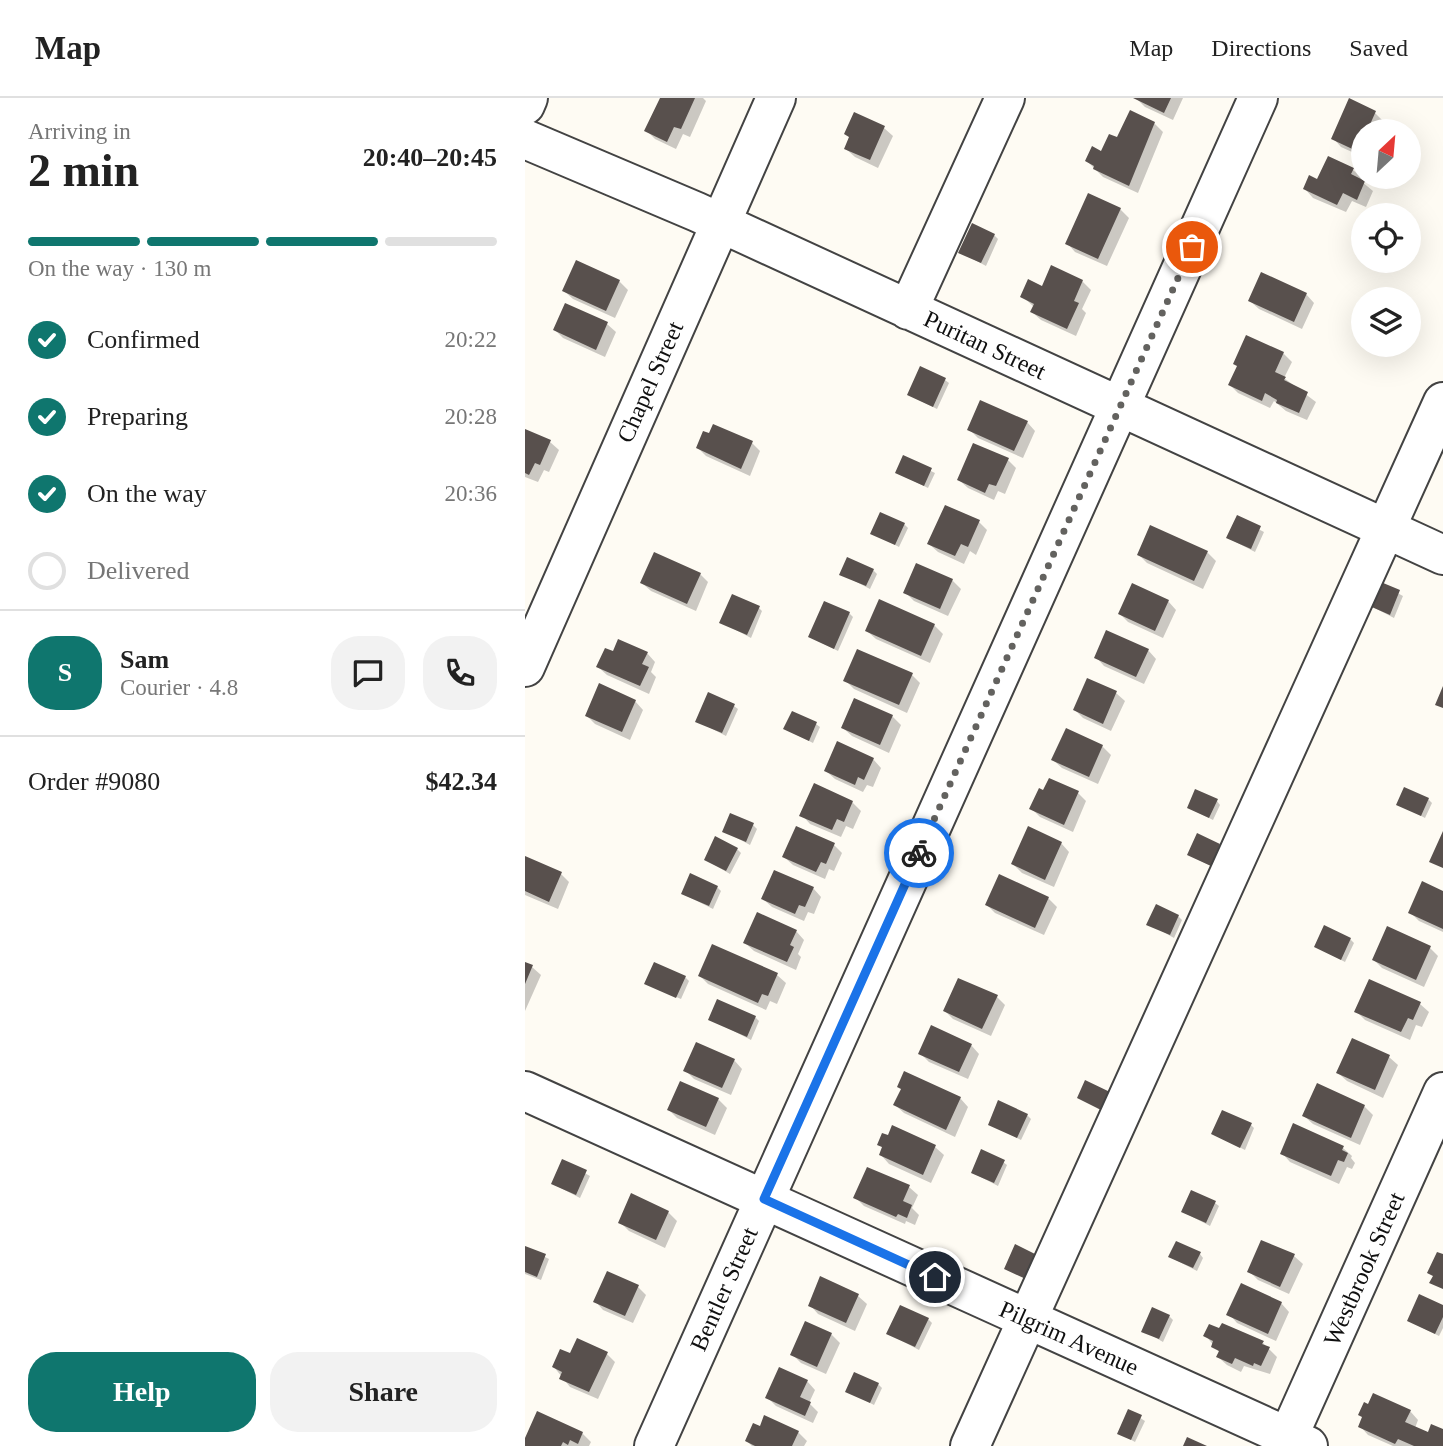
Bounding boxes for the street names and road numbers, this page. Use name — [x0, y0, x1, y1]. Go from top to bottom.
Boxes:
street label: Puritan Street — [920, 305, 1050, 385]
street label: Chapel Street — [612, 317, 688, 447]
street label: Westbrook Street — [1318, 1188, 1410, 1350]
street label: Bentler Street — [685, 1223, 763, 1355]
street label: Pilgrim Avenue — [995, 1296, 1143, 1380]

